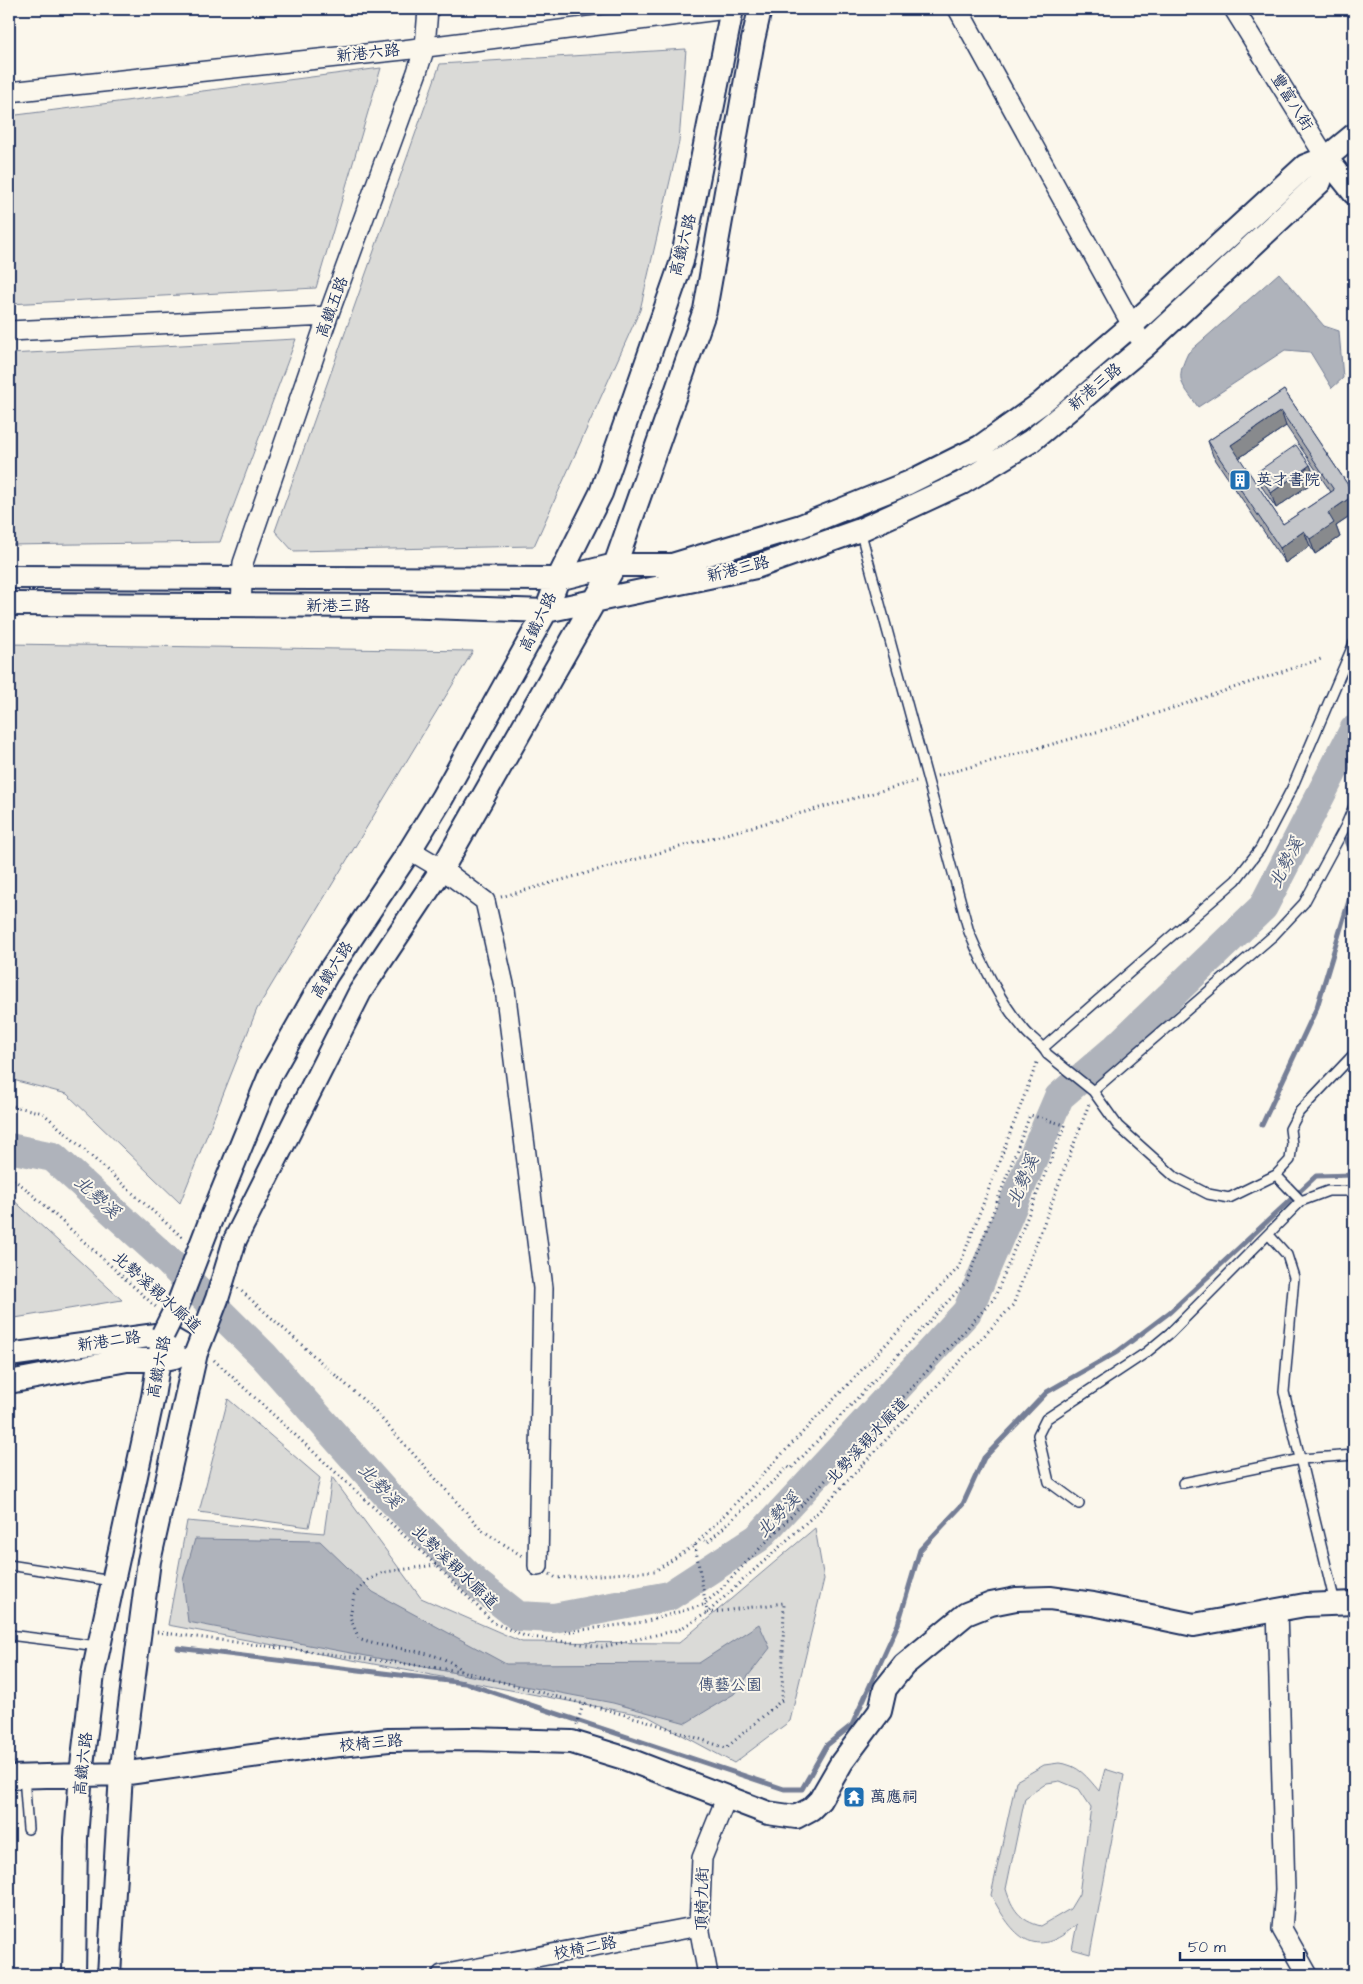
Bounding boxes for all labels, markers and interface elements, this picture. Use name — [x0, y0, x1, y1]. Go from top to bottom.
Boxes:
street label: 新港六路 — [335, 39, 401, 67]
street label: 豐富八街 — [1266, 69, 1318, 135]
street label: 高鐵六路 — [665, 211, 701, 279]
street label: 高鐵五路 — [311, 273, 353, 341]
street label: 新港三路 — [1063, 358, 1127, 416]
building icon: 英才書院 — [1228, 468, 1252, 492]
place label: 英才書院 — [1256, 469, 1320, 491]
street label: 新港三路 — [704, 551, 772, 587]
street label: 高鐵六路 — [514, 588, 562, 656]
street label: 新港三路 — [306, 595, 370, 617]
water label: 北勢溪 — [1263, 832, 1310, 893]
street label: 高鐵六路 — [306, 937, 358, 1003]
water label: 北勢溪 — [1001, 1150, 1045, 1211]
water label: 北勢溪 — [69, 1170, 126, 1225]
street label: 北勢溪親水廊道 — [108, 1246, 206, 1338]
street label: 新港二路 — [76, 1326, 142, 1356]
street label: 高鐵六路 — [142, 1333, 176, 1401]
street label: 北勢溪親水廊道 — [821, 1393, 913, 1489]
water label: 北勢溪 — [352, 1458, 408, 1515]
water label: 北勢溪 — [750, 1486, 806, 1543]
street label: 北勢溪親水廊道 — [407, 1520, 503, 1614]
park label: 傳藝公園 — [698, 1674, 762, 1696]
street label: 校椅三路 — [338, 1729, 404, 1757]
street label: 高鐵六路 — [69, 1731, 97, 1797]
temple icon: 萬應祠 — [842, 1785, 866, 1809]
place label: 萬應祠 — [870, 1786, 918, 1808]
street label: 頂椅九街 — [690, 1867, 714, 1931]
scale bar — [1180, 1929, 1304, 1961]
street label: 校椅二路 — [551, 1931, 619, 1965]
text: 50 m — [1188, 1937, 1226, 1958]

